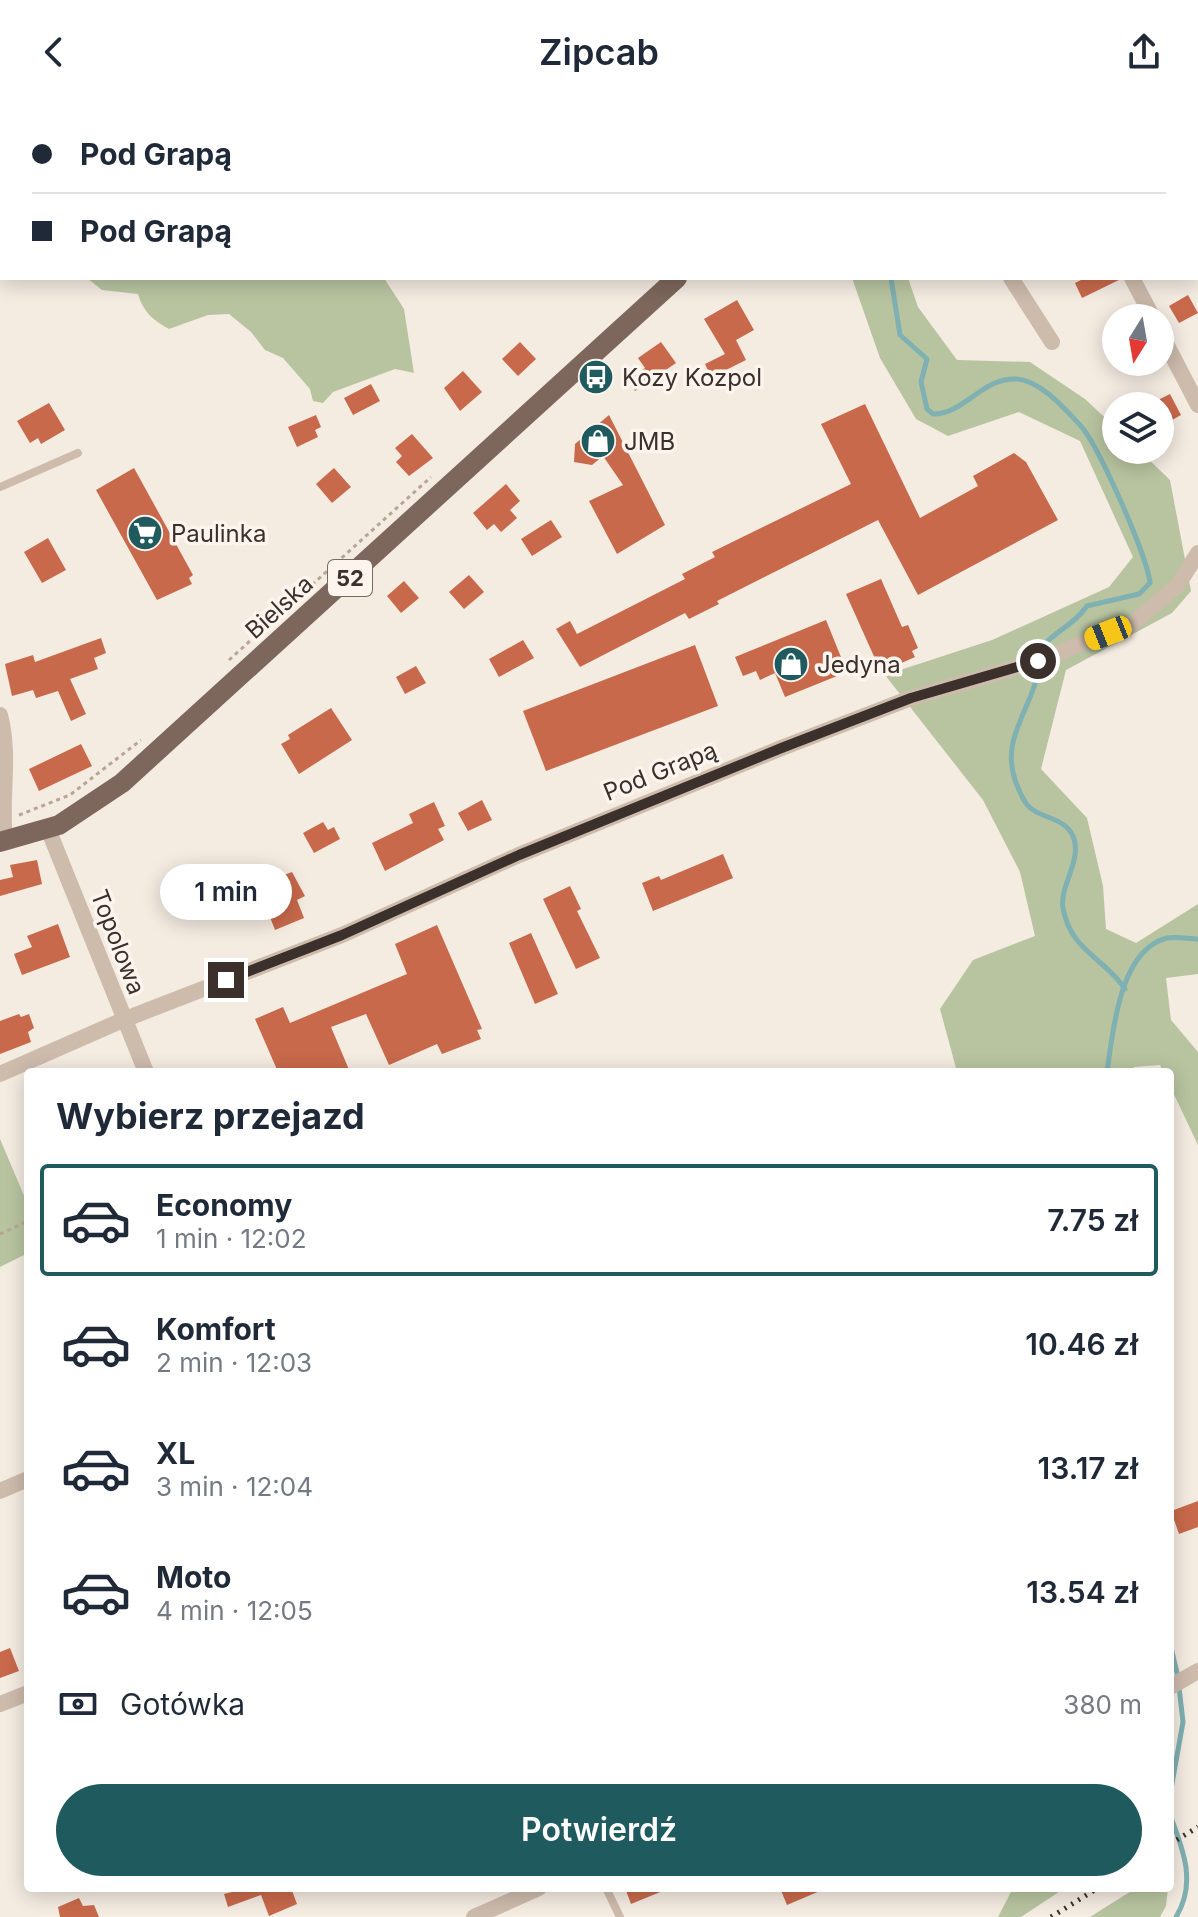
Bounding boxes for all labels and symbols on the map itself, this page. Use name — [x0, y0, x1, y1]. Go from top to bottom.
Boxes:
north arrow — [1102, 304, 1174, 376]
bus stop icon: Kozy Kozpol — [577, 358, 615, 396]
place label: Kozy Kozpol — [622, 363, 762, 392]
shop icon: JMB — [579, 422, 617, 460]
place label: JMB — [624, 427, 675, 456]
supermarket icon: Paulinka — [126, 514, 164, 552]
place label: Paulinka — [171, 519, 266, 548]
road number: 52 — [328, 560, 372, 596]
street label: Bielska — [239, 569, 319, 645]
car — [1081, 613, 1135, 653]
route start — [1020, 643, 1056, 679]
shop icon: Jedyna — [772, 645, 810, 683]
place label: Jedyna — [817, 650, 901, 679]
street label: Pod Grapą — [599, 735, 721, 807]
callout: 1 min — [160, 864, 292, 920]
street label: Topolowa — [85, 885, 151, 999]
route end — [208, 962, 244, 998]

